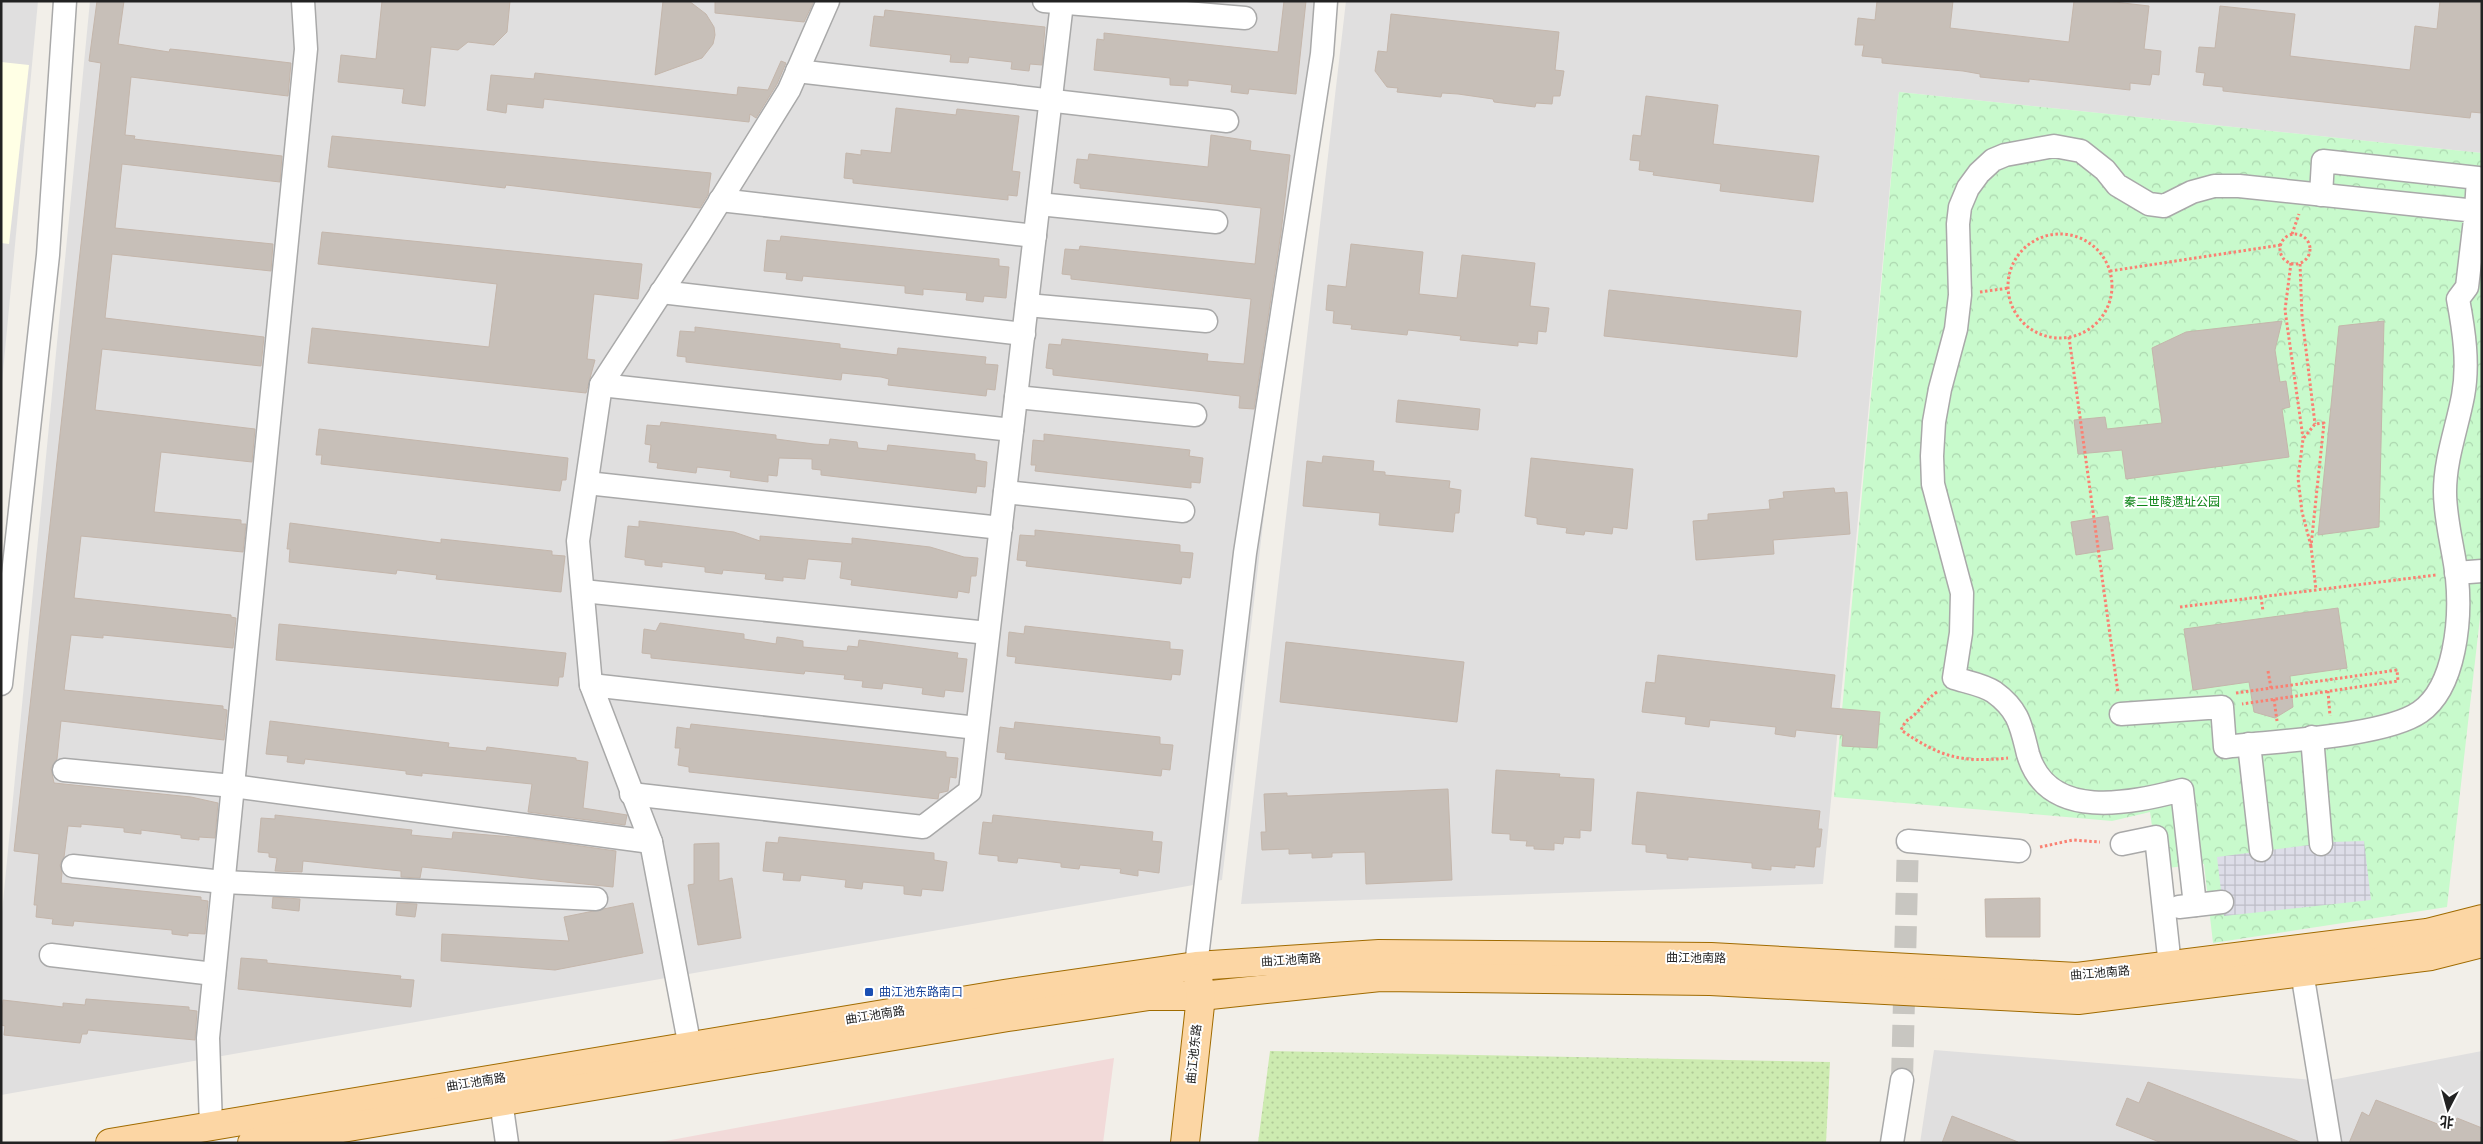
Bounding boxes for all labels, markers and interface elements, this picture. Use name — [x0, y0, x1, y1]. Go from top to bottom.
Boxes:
park label: 秦二世陵遗址公园 — [2124, 495, 2220, 509]
street label: 曲江池南路 — [1666, 950, 1726, 966]
street label: 曲江池南路 — [1261, 951, 1321, 969]
street label: 曲江池南路 — [2069, 963, 2131, 983]
place label: 曲江池东路南口 — [879, 985, 963, 999]
marker: 曲江池东路南口 — [863, 986, 875, 998]
street label: 曲江池南路 — [844, 1003, 906, 1027]
street label: 曲江池东路 — [1184, 1023, 1204, 1085]
street label: 曲江池南路 — [445, 1070, 507, 1094]
north arrow — [2423, 1084, 2473, 1134]
text: 北 — [2439, 1113, 2454, 1131]

